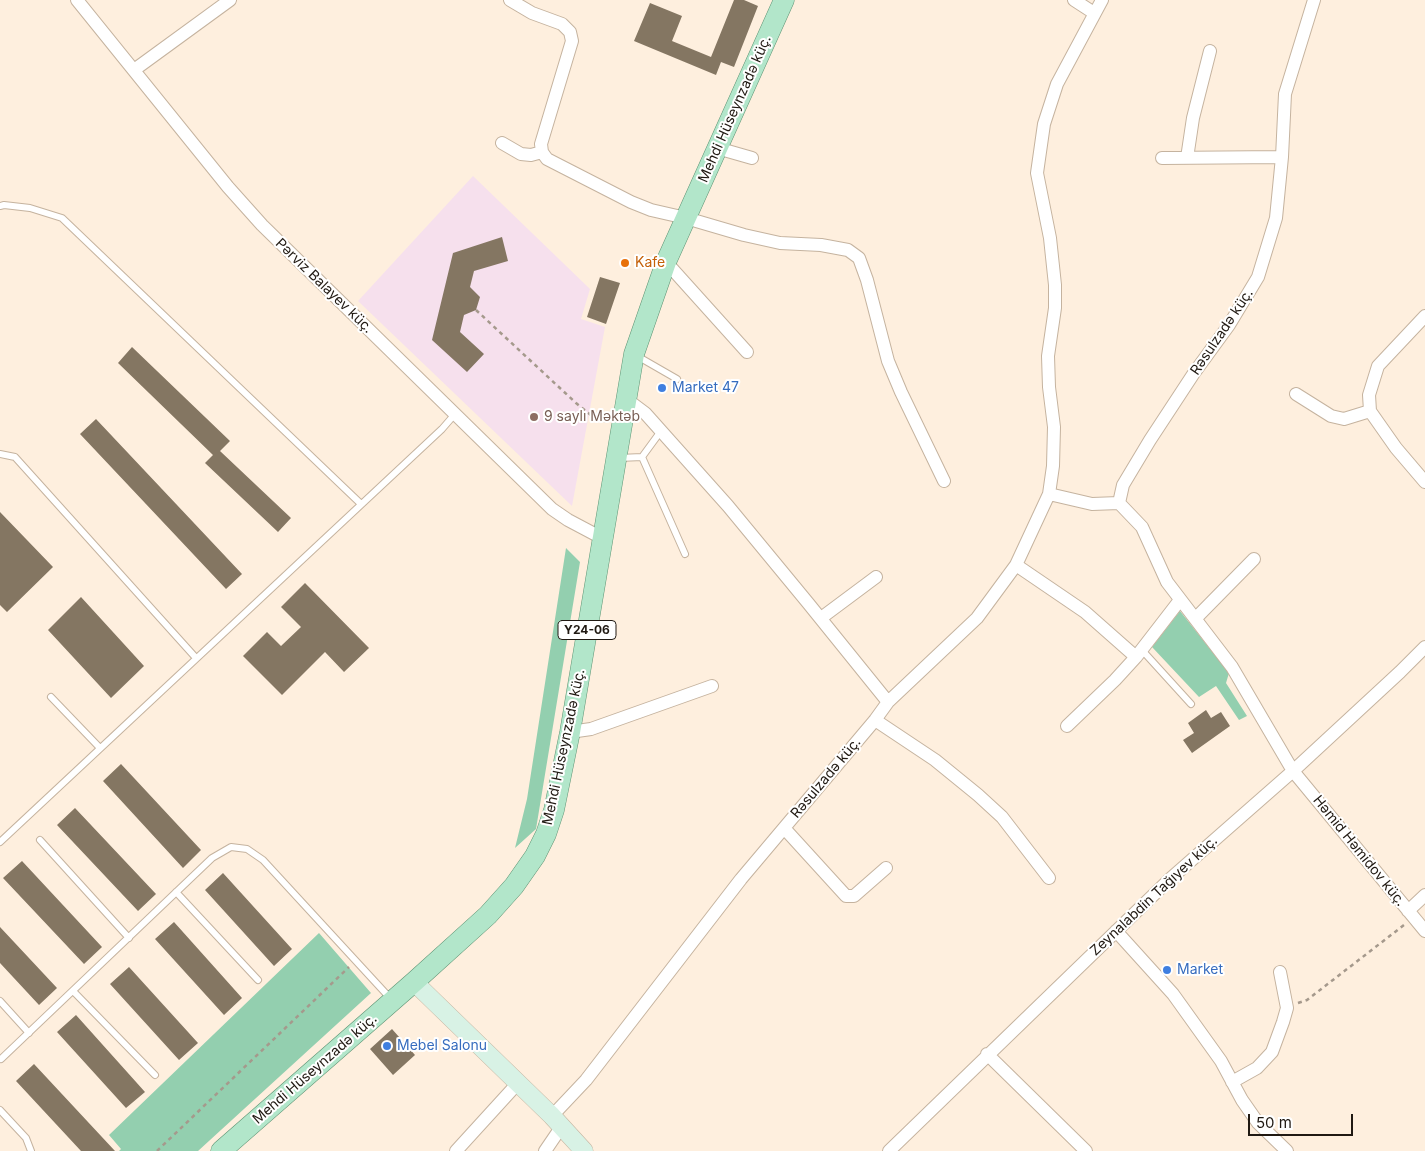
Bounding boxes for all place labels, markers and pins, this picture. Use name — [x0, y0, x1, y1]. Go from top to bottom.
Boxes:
place label: Kafe — [635, 255, 665, 271]
marker: Kafe — [619, 257, 631, 269]
place label: Market 47 — [672, 380, 739, 396]
marker: Market 47 — [656, 382, 668, 394]
place label: 9 saylı Məktəb — [544, 409, 640, 425]
marker: 9 saylı Məktəb — [528, 411, 540, 423]
place label: Market — [1177, 962, 1223, 978]
marker: Market — [1161, 964, 1173, 976]
place label: Mebel Salonu — [397, 1038, 487, 1054]
marker: Mebel Salonu — [381, 1040, 393, 1052]

